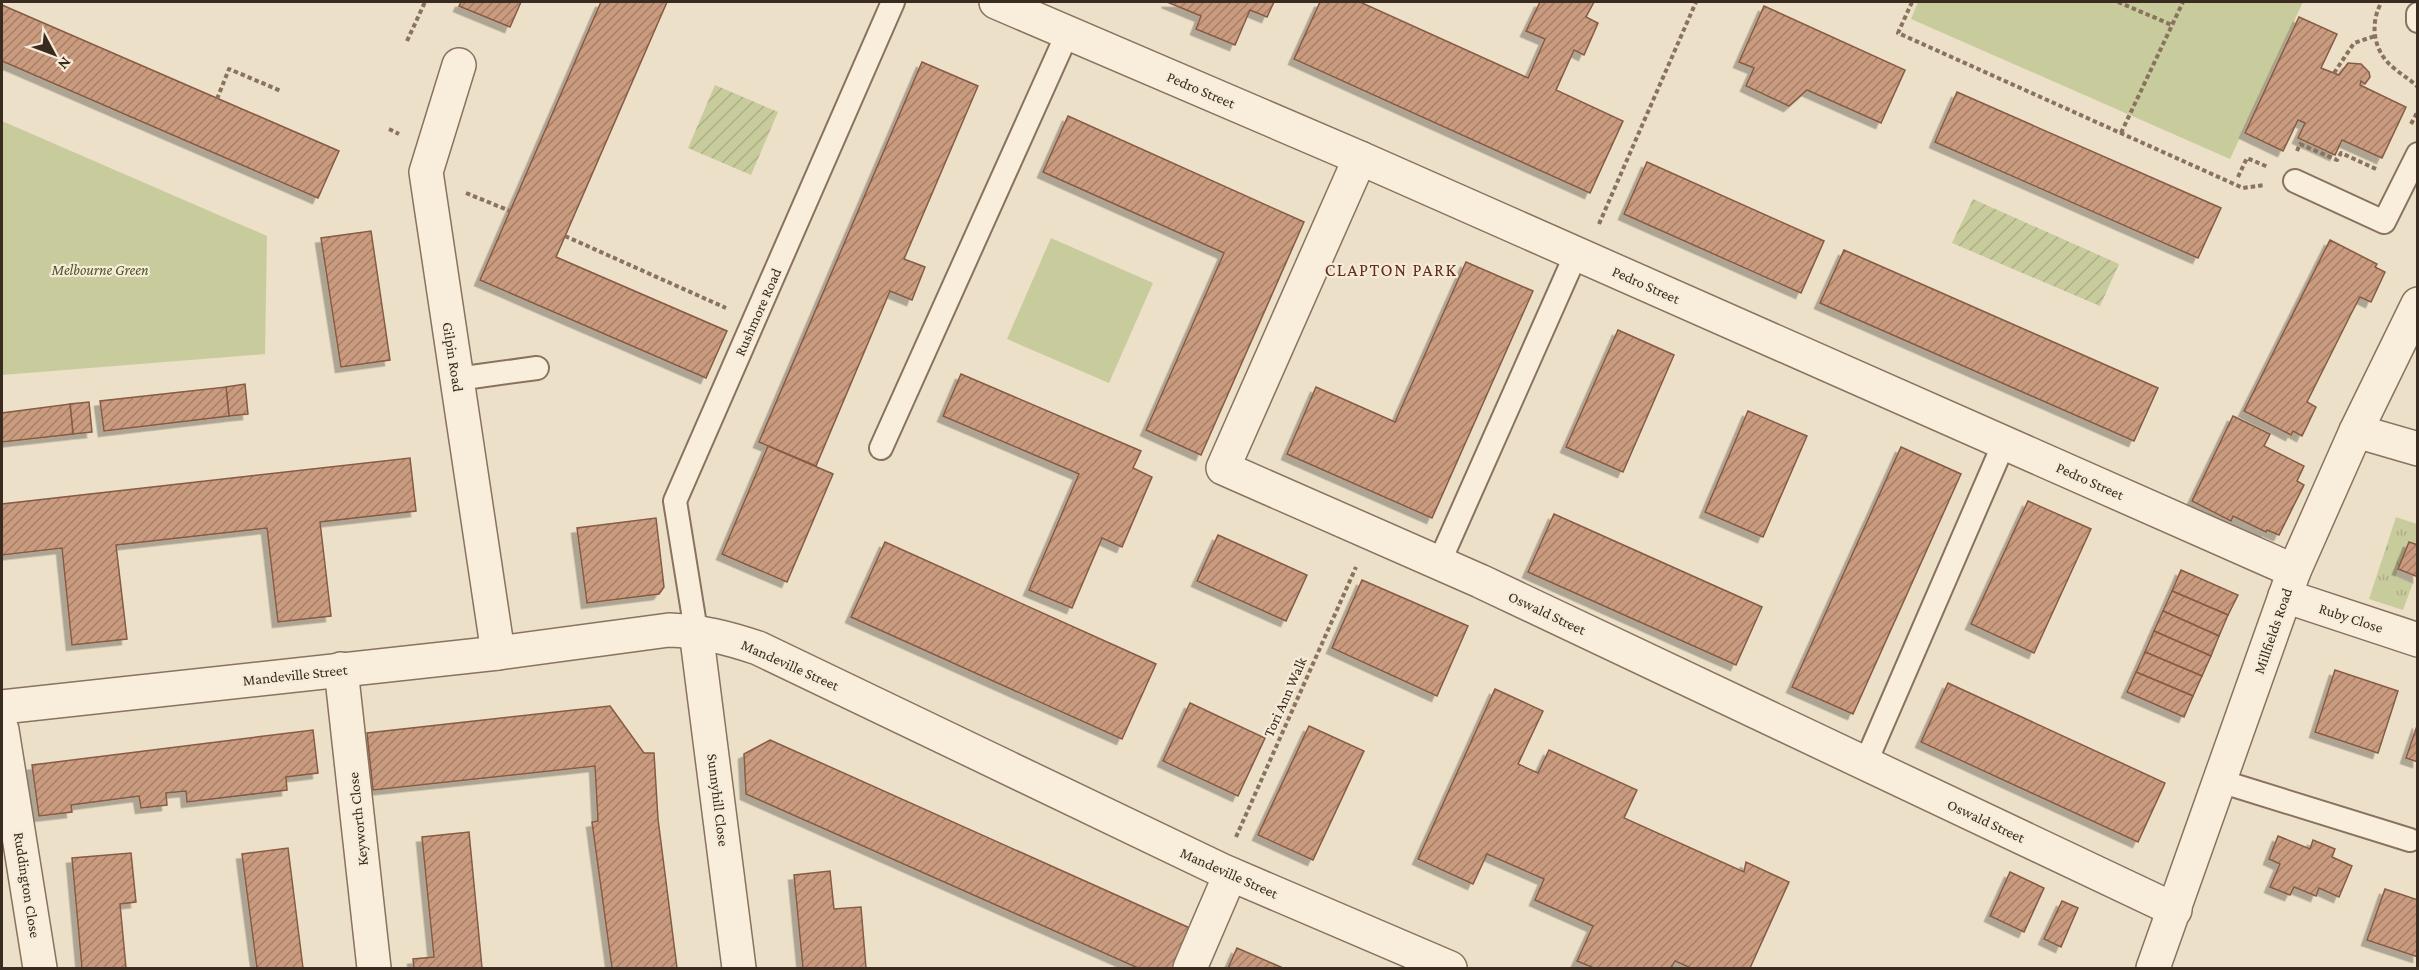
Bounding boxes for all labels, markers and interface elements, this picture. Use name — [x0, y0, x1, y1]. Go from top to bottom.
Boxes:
north arrow — [24, 24, 84, 84]
text: N — [55, 54, 75, 73]
street label: Pedro Street — [1165, 69, 1238, 112]
district label: CLAPTON PARK — [1325, 260, 1457, 280]
park label: Melbourne Green — [50, 262, 149, 278]
street label: Pedro Street — [1610, 263, 1683, 307]
street label: Rushmore Road — [732, 266, 785, 358]
street label: Gilpin Road — [439, 321, 466, 393]
street label: Pedro Street — [2054, 459, 2127, 503]
street label: Millfields Road — [2251, 586, 2295, 676]
street label: Oswald Street — [1506, 588, 1589, 638]
street label: Ruby Close — [2317, 600, 2385, 637]
street label: Mandeville Street — [739, 636, 842, 694]
street label: Tori Ann Walk — [1260, 654, 1310, 739]
street label: Mandeville Street — [242, 661, 349, 688]
street label: Sunnyhill Close — [703, 753, 732, 848]
street label: Keyworth Close — [345, 771, 372, 867]
street label: Oswald Street — [1945, 796, 2028, 846]
street label: Ruddington Close — [10, 831, 43, 940]
street label: Mandeville Street — [1178, 844, 1281, 902]

